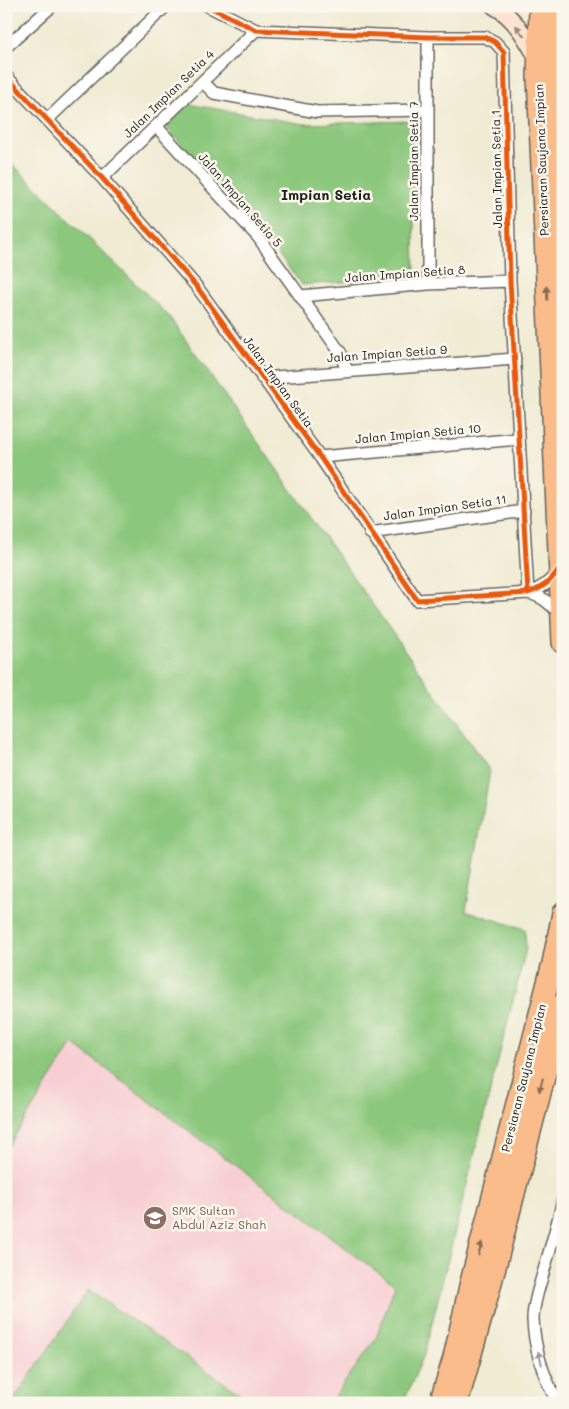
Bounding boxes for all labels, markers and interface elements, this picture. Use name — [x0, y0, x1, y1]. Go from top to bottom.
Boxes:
one-way arrow — [514, 24, 525, 37]
street label: Jalan Impian Setia 4 — [119, 46, 217, 141]
street label: Persiaran Saujana Impian — [530, 84, 552, 236]
street label: Jalan Impian Setia 7 — [405, 101, 421, 221]
street label: Jalan Impian Setia 1 — [487, 110, 505, 229]
street label: Jalan Impian Setia 5 — [195, 149, 286, 250]
district label: Impian Setia — [281, 185, 371, 204]
street label: Jalan Impian Setia 8 — [344, 261, 466, 285]
one-way arrow — [543, 285, 551, 301]
street label: Jalan Impian Setia — [240, 332, 317, 430]
street label: Jalan Impian Setia 9 — [326, 341, 448, 365]
street label: Jalan Impian Setia 10 — [354, 419, 482, 446]
street label: Jalan Impian Setia 11 — [382, 490, 507, 524]
street label: Persiaran Saujana Impian — [497, 1002, 549, 1153]
one-way arrow — [537, 1077, 545, 1092]
place label: SMK Sultan Abdul Aziz Shah — [172, 1202, 266, 1232]
school or university icon: SMK Sultan Abdul Aziz Shah — [142, 1205, 168, 1231]
one-way arrow — [476, 1242, 484, 1257]
one-way arrow — [536, 1350, 544, 1365]

